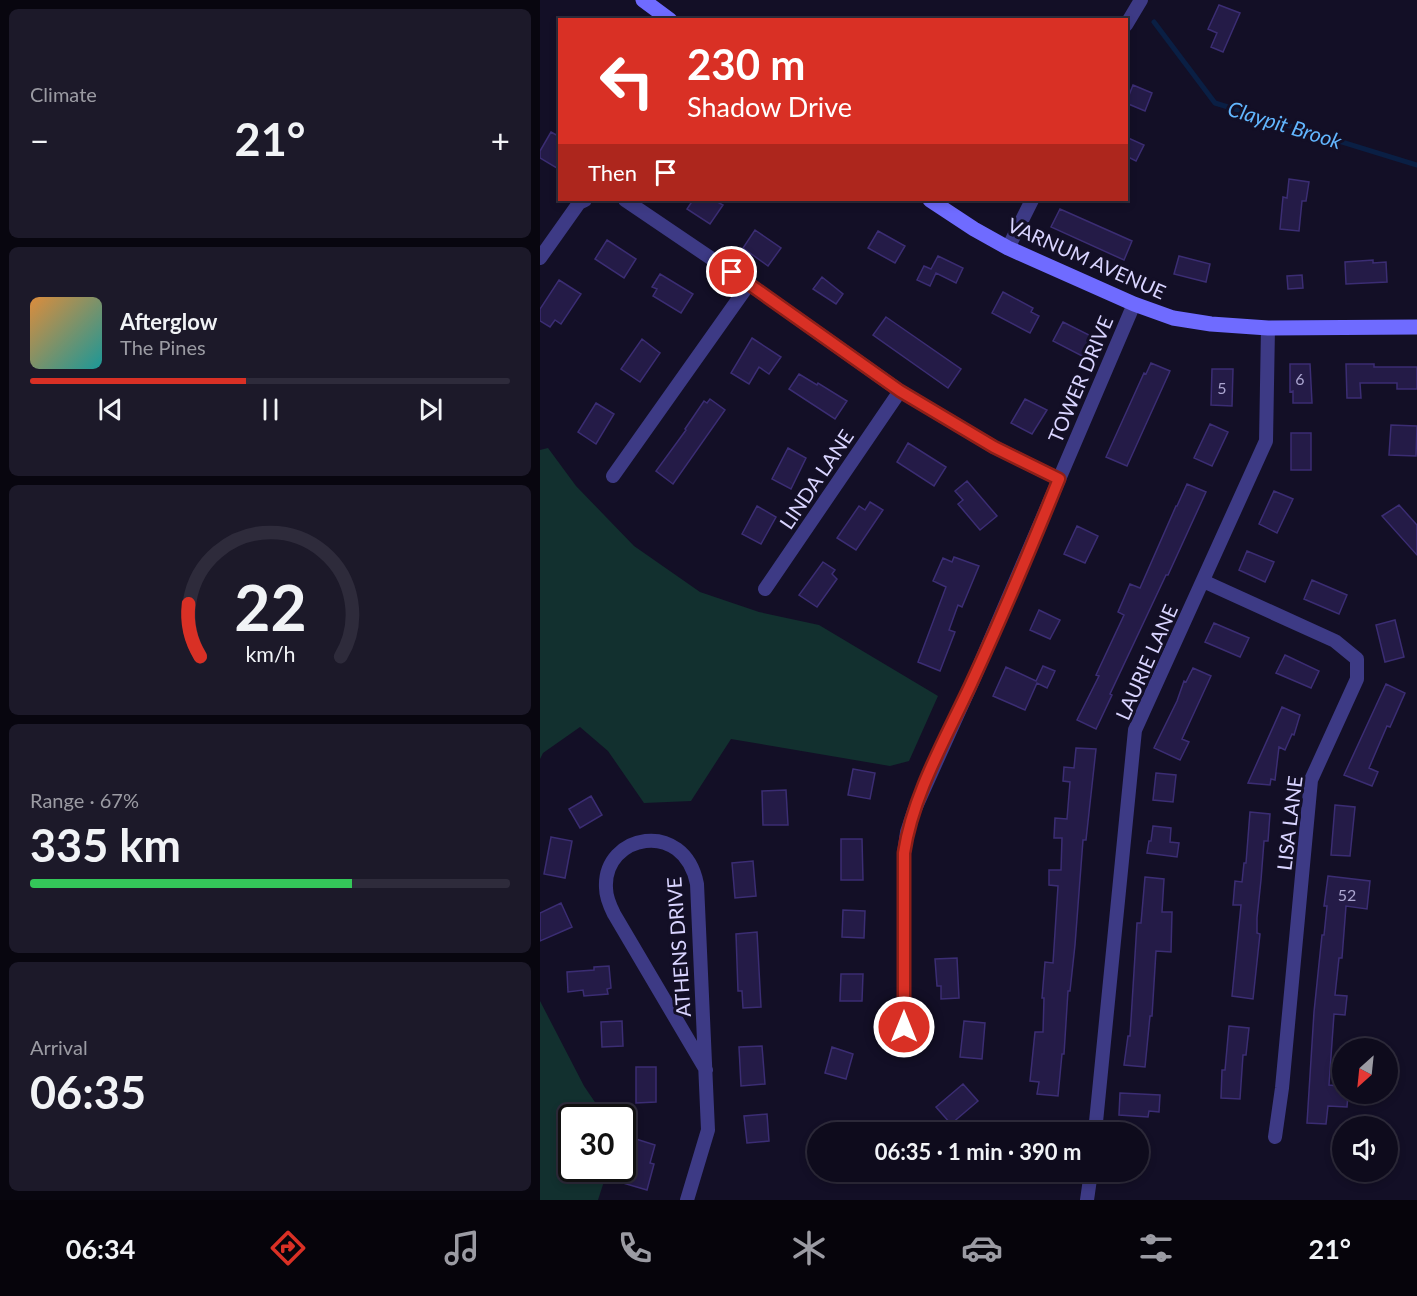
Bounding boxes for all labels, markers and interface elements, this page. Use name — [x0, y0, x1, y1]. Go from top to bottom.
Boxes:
text: 230 m — [687, 39, 805, 89]
icon: left — [588, 42, 666, 120]
text: Climate — [30, 82, 97, 106]
text: Shadow Drive — [687, 90, 852, 123]
water label: Claypit Brook — [1225, 95, 1346, 153]
text: 21° — [235, 112, 305, 166]
text: − — [30, 120, 49, 160]
text: + — [491, 120, 510, 160]
icon: arrive — [649, 156, 682, 189]
text: Then — [588, 159, 637, 186]
street label: VARNUM AVENUE — [1004, 212, 1170, 304]
pin — [706, 246, 757, 297]
icon: arrive — [715, 255, 748, 288]
text: Afterglow — [120, 308, 217, 335]
street label: TOWER DRIVE — [1043, 312, 1117, 446]
text: The Pines — [120, 335, 206, 359]
house number: 6 — [1295, 369, 1305, 388]
house number: 5 — [1217, 378, 1227, 397]
icon: previous — [94, 393, 127, 426]
icon: pause — [254, 393, 287, 426]
icon: next — [414, 393, 447, 426]
street label: LINDA LANE — [774, 425, 858, 533]
text: 22 — [234, 569, 306, 644]
street label: LAURIE LANE — [1110, 601, 1182, 723]
text: km/h — [245, 641, 295, 667]
street label: LISA LANE — [1271, 774, 1307, 872]
text: Range · 67% — [30, 788, 139, 812]
text: 335 km — [30, 818, 181, 872]
street label: ATHENS DRIVE — [661, 876, 695, 1018]
house number: 52 — [1338, 885, 1356, 904]
position arrow — [872, 995, 936, 1059]
text: Arrival — [30, 1035, 88, 1059]
north arrow — [1332, 1038, 1398, 1104]
map controls — [1332, 1038, 1398, 1182]
text: 06:35 — [30, 1065, 146, 1119]
speed limit sign: 30 — [558, 1104, 636, 1182]
button: sound — [1332, 1116, 1398, 1182]
text: 06:35 · 1 min · 390 m — [875, 1138, 1081, 1165]
icon: directions — [267, 1227, 309, 1269]
icon: music — [441, 1227, 483, 1269]
icon: phone — [614, 1227, 656, 1269]
icon: climate — [788, 1227, 830, 1269]
icon: car — [961, 1227, 1003, 1269]
icon: filters — [1135, 1227, 1177, 1269]
text: 06:34 — [66, 1232, 135, 1265]
text: 21° — [1309, 1232, 1351, 1265]

